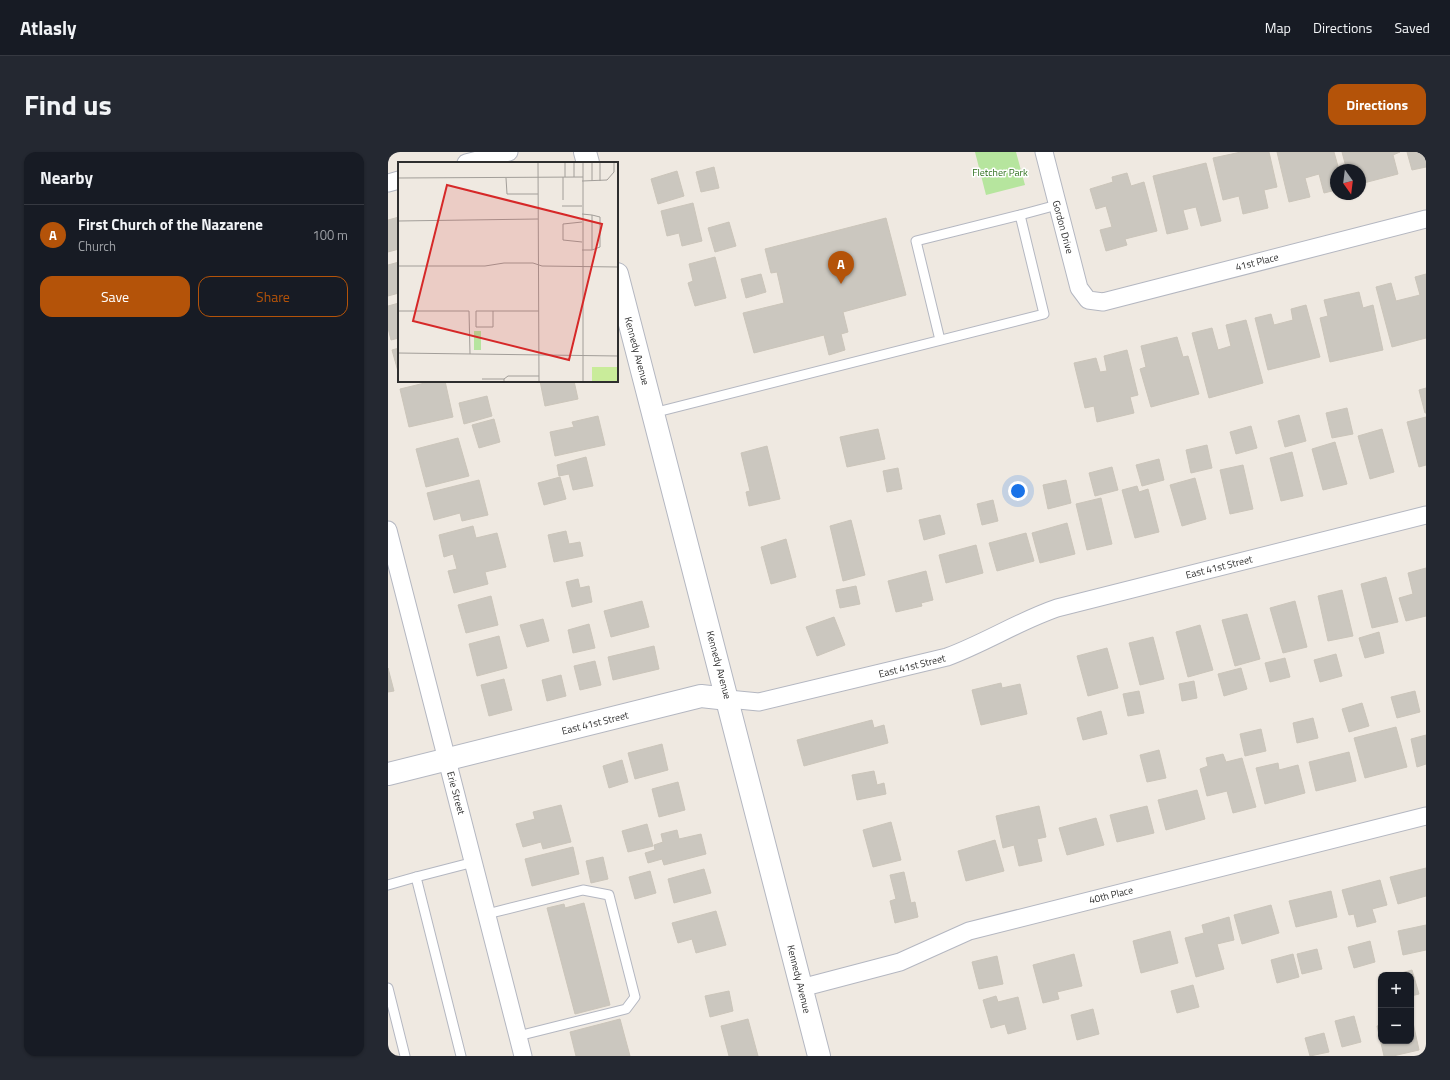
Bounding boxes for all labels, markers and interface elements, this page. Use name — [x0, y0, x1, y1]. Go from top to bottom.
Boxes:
text: Atlasly — [20, 13, 77, 42]
text: Map — [1265, 17, 1291, 38]
text: Directions — [1313, 17, 1372, 38]
text: Saved — [1394, 17, 1430, 38]
text: Find us — [24, 83, 112, 126]
button: Directions — [1328, 84, 1426, 125]
inset map — [398, 162, 618, 382]
north arrow — [1330, 164, 1366, 200]
text: Nearby — [40, 165, 93, 191]
park label: Fletcher Park — [972, 165, 1028, 180]
street label: Gordon Drive — [1049, 199, 1077, 255]
text: First Church of the Nazarene — [78, 213, 263, 236]
text: A — [49, 225, 57, 245]
text: 100 m — [312, 225, 348, 245]
text: Church — [78, 236, 116, 256]
street label: 41st Place — [1234, 249, 1280, 275]
pin: A — [828, 251, 854, 284]
button: Save — [40, 276, 190, 317]
button: Share — [198, 276, 348, 317]
street label: Kennedy Avenue — [621, 315, 653, 387]
your location — [1008, 481, 1028, 501]
street label: East 41st Street — [1184, 551, 1254, 583]
street label: Kennedy Avenue — [703, 629, 735, 701]
street label: East 41st Street — [877, 650, 947, 682]
street label: East 41st Street — [560, 707, 630, 739]
street label: Erie Street — [443, 770, 469, 817]
street label: 40th Place — [1087, 882, 1135, 908]
street label: Kennedy Avenue — [783, 943, 815, 1015]
map controls — [1378, 972, 1414, 1044]
button: + — [1378, 972, 1414, 1008]
button: − — [1378, 1008, 1414, 1044]

